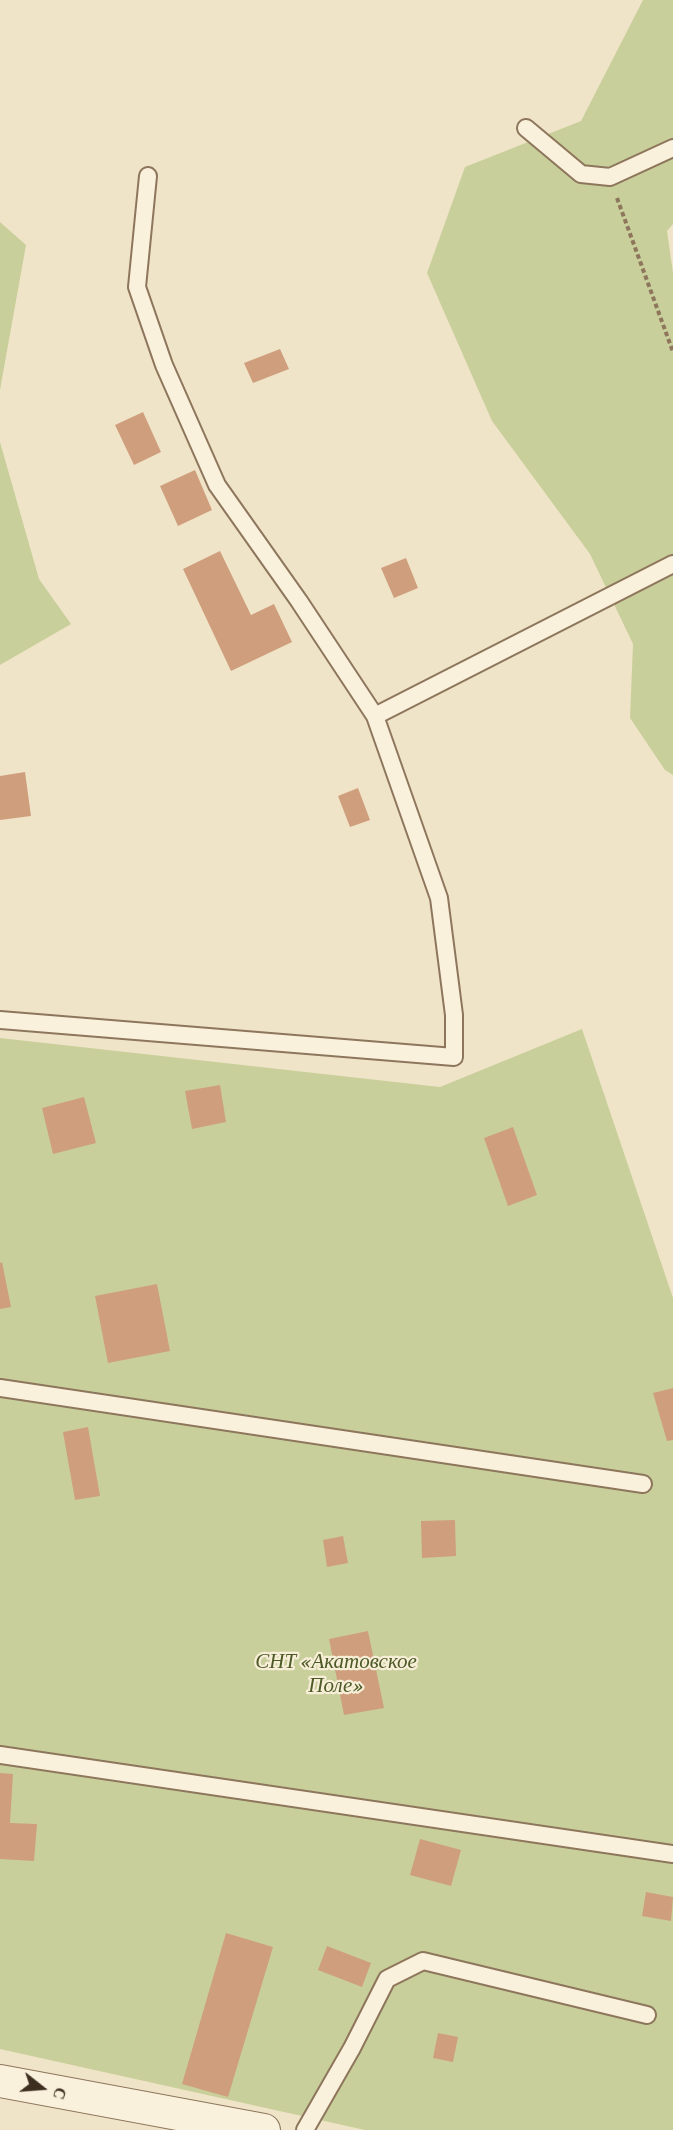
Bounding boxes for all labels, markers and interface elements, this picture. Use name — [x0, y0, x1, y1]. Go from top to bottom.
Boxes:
park label: СНТ «Акатовское Поле» — [255, 1649, 417, 1699]
north arrow — [12, 2058, 72, 2118]
text: С — [50, 2085, 70, 2101]

